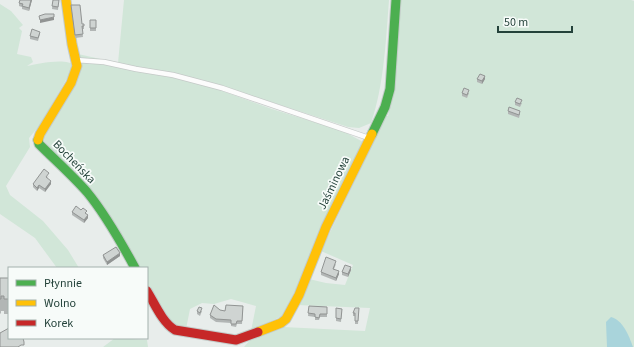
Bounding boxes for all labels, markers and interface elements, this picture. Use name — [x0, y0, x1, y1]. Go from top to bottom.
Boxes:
scale bar — [498, 8, 572, 34]
text: 50 m — [504, 14, 528, 31]
street label: Bocheńska — [49, 136, 99, 188]
street label: Jaśminowa — [314, 154, 354, 212]
legend — [8, 267, 148, 339]
text: Płynnie — [44, 275, 82, 292]
text: Wolno — [44, 295, 76, 312]
text: Korek — [44, 315, 73, 332]

